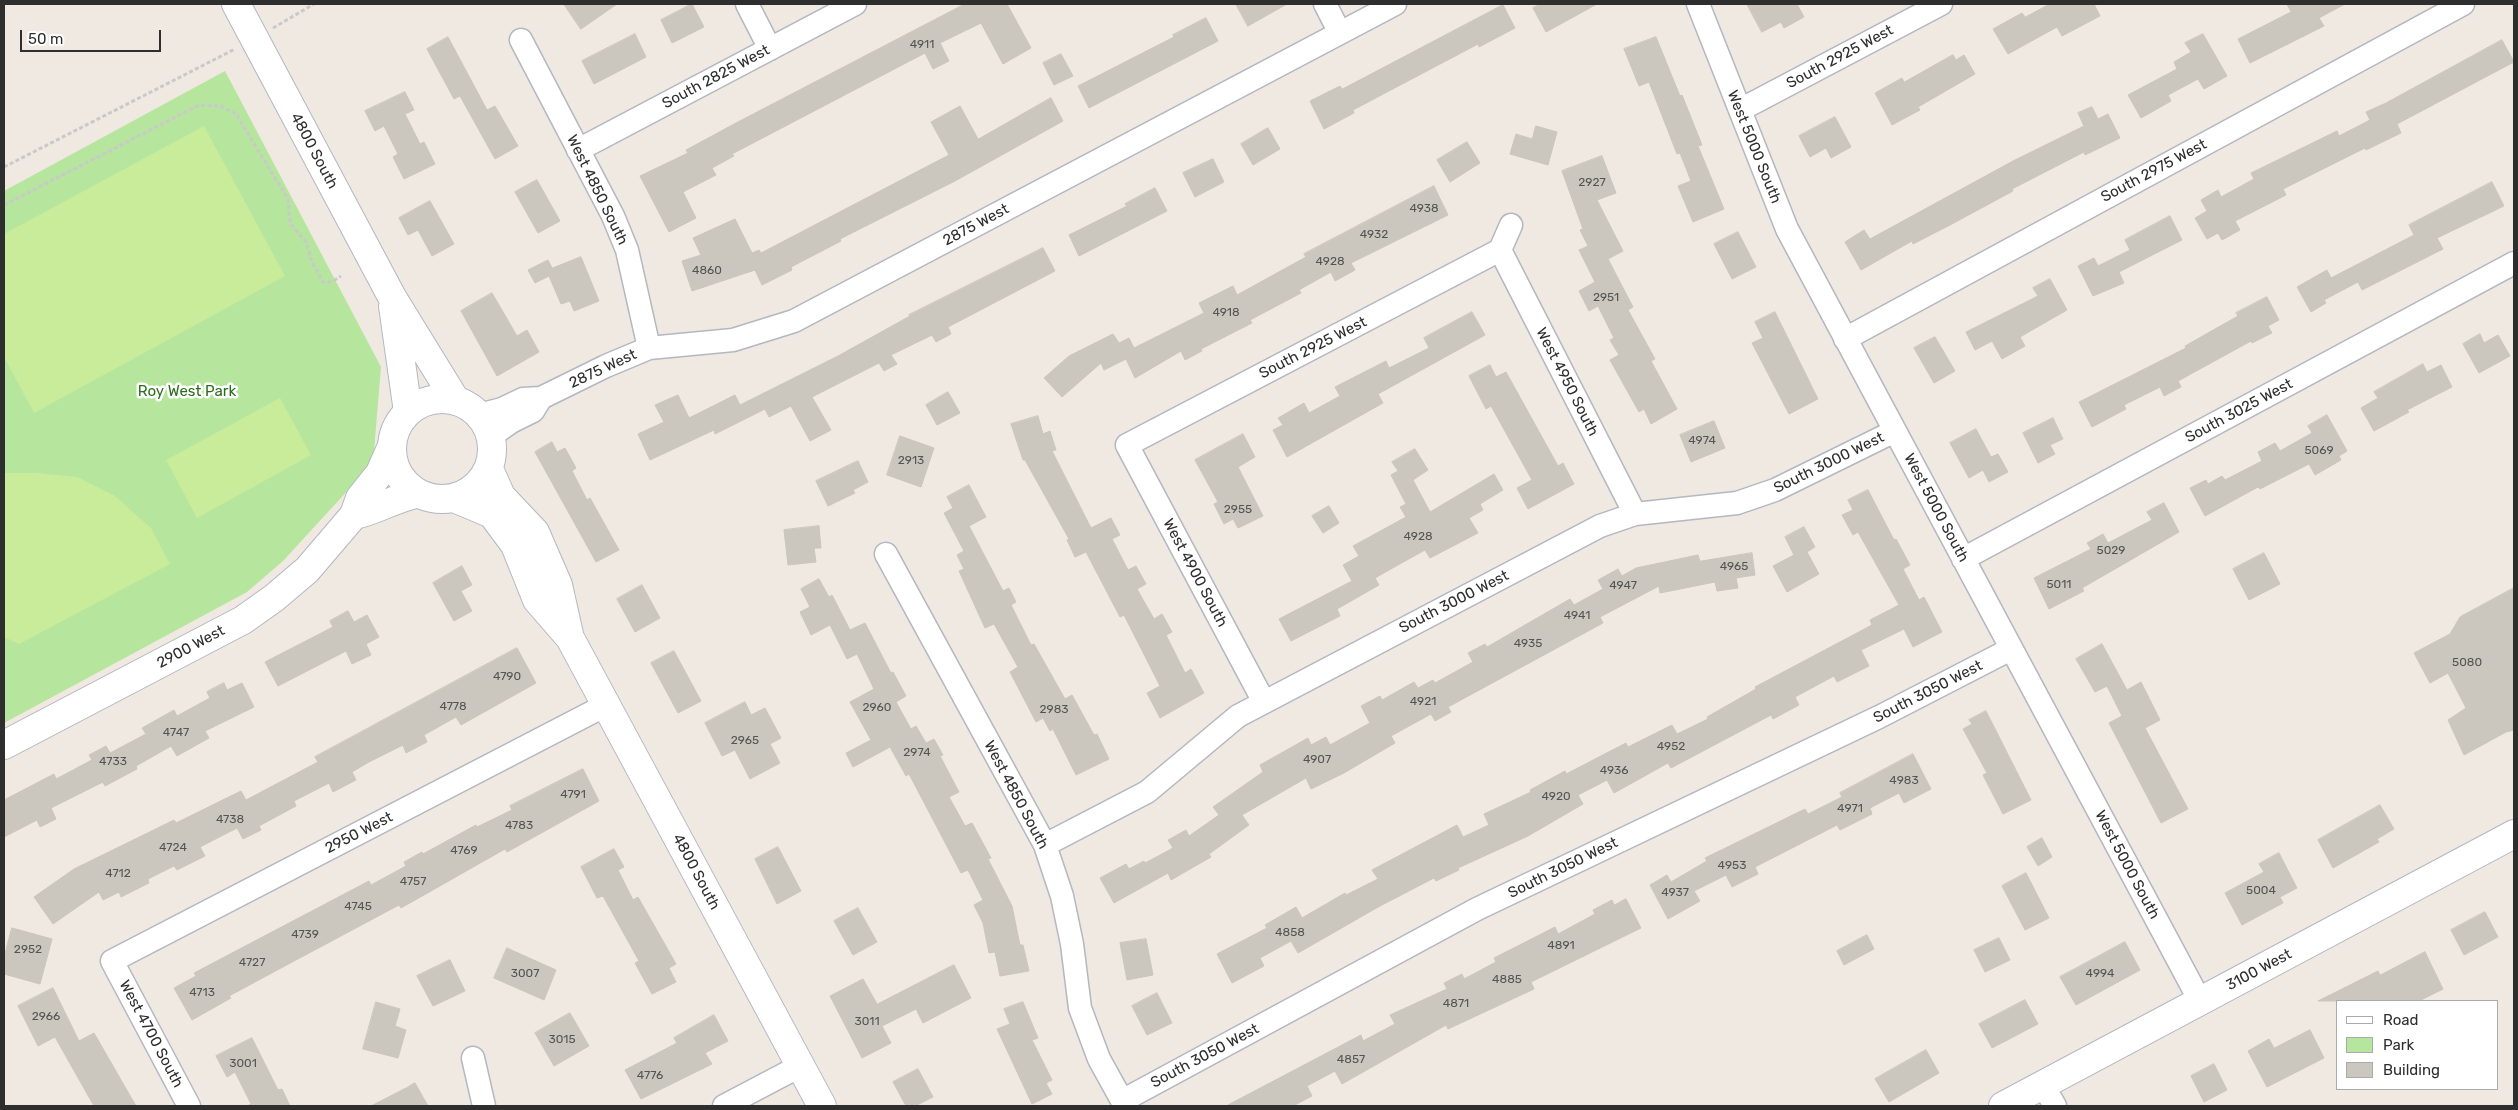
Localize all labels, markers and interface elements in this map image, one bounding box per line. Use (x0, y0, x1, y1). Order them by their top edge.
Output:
scale bar (22, 20, 164, 52)
street label: South 2925 West (1784, 21, 1896, 93)
text: 50 m (28, 30, 63, 48)
house number: 4911 (910, 38, 934, 52)
street label: South 2825 West (659, 41, 773, 113)
street label: West 5000 South (1723, 88, 1785, 206)
street label: 4800 South (286, 110, 342, 192)
street label: West 4850 South (563, 132, 631, 248)
street label: South 2975 West (2098, 136, 2210, 206)
house number: 2927 (1578, 176, 1606, 190)
street label: 2875 West (940, 200, 1012, 250)
house number: 4938 (1409, 202, 1439, 216)
house number: 4932 (1360, 228, 1388, 242)
house number: 4928 (1315, 255, 1345, 269)
house number: 4860 (692, 264, 722, 278)
house number: 2951 (1593, 291, 1619, 305)
house number: 4918 (1212, 306, 1240, 320)
street label: South 2925 West (1256, 313, 1370, 383)
street label: West 4950 South (1532, 325, 1602, 439)
street label: 2875 West (566, 346, 640, 392)
street label: South 3025 West (2182, 375, 2296, 447)
park label: Roy West Park (138, 383, 236, 401)
street label: South 3000 West (1771, 428, 1887, 498)
house number: 4974 (1688, 434, 1716, 448)
house number: 5069 (2304, 444, 2334, 458)
street label: West 5000 South (1900, 451, 1972, 565)
house number: 2913 (898, 454, 924, 468)
house number: 2955 (1224, 503, 1252, 517)
street label: West 4900 South (1159, 516, 1231, 630)
house number: 4928 (1403, 530, 1433, 544)
house number: 5029 (2097, 544, 2125, 558)
house number: 4965 (1720, 560, 1748, 574)
street label: South 3000 West (1396, 567, 1512, 637)
house number: 5011 (2046, 578, 2072, 592)
house number: 4947 (1609, 579, 1637, 593)
house number: 4941 (1564, 609, 1590, 623)
street label: 2900 West (154, 622, 228, 672)
house number: 4935 (1514, 637, 1542, 651)
house number: 5080 (2452, 656, 2482, 670)
street label: South 3050 West (1870, 657, 1986, 727)
house number: 4790 (493, 670, 521, 684)
house number: 4921 (1410, 695, 1436, 709)
house number: 4778 (439, 700, 467, 714)
house number: 2960 (863, 701, 891, 715)
house number: 2983 (1039, 703, 1069, 717)
house number: 4747 (163, 726, 189, 740)
house number: 2965 (731, 734, 759, 748)
street label: West 4850 South (980, 738, 1052, 852)
house number: 4952 (1657, 740, 1685, 754)
house number: 2974 (903, 746, 931, 760)
house number: 4907 (1303, 753, 1331, 767)
house number: 4733 (99, 755, 127, 769)
house number: 4936 (1600, 764, 1628, 778)
house number: 4983 (1889, 774, 1919, 788)
house number: 4791 (560, 788, 586, 802)
house number: 4920 (1541, 790, 1571, 804)
house number: 4971 (1837, 802, 1863, 816)
street label: 2950 West (322, 808, 396, 858)
street label: West 5000 South (2091, 808, 2163, 922)
house number: 4738 (216, 813, 244, 827)
house number: 4783 (505, 819, 533, 833)
street label: 4800 South (668, 831, 724, 913)
street label: South 3050 West (1505, 834, 1621, 902)
house number: 4724 (159, 841, 187, 855)
house number: 4769 (450, 844, 478, 858)
house number: 4953 (1718, 859, 1746, 873)
house number: 4712 (105, 867, 131, 881)
house number: 4757 (400, 875, 426, 889)
house number: 5004 (2246, 884, 2276, 898)
house number: 4937 (1661, 886, 1689, 900)
house number: 4745 (344, 900, 372, 914)
house number: 4858 (1275, 926, 1305, 940)
house number: 4739 (291, 928, 319, 942)
house number: 4891 (1547, 939, 1575, 953)
house number: 2952 (14, 943, 42, 957)
street label: 3100 West (2223, 945, 2295, 995)
house number: 4727 (239, 956, 265, 970)
house number: 3007 (511, 967, 539, 981)
house number: 4994 (2086, 967, 2114, 981)
house number: 4885 (1492, 973, 1522, 987)
street label: West 4700 South (115, 977, 187, 1091)
house number: 4713 (189, 986, 215, 1000)
house number: 4871 (1443, 997, 1469, 1011)
legend (2336, 1000, 2498, 1090)
house number: 2966 (32, 1010, 60, 1024)
text: Road (2383, 1011, 2419, 1029)
house number: 3011 (854, 1015, 880, 1029)
street label: South 3050 West (1148, 1020, 1262, 1092)
house number: 3015 (548, 1033, 576, 1047)
text: Park (2383, 1036, 2414, 1054)
house number: 4857 (1337, 1053, 1365, 1067)
house number: 3001 (229, 1057, 257, 1071)
text: Building (2383, 1061, 2440, 1079)
house number: 4776 (637, 1069, 663, 1083)

